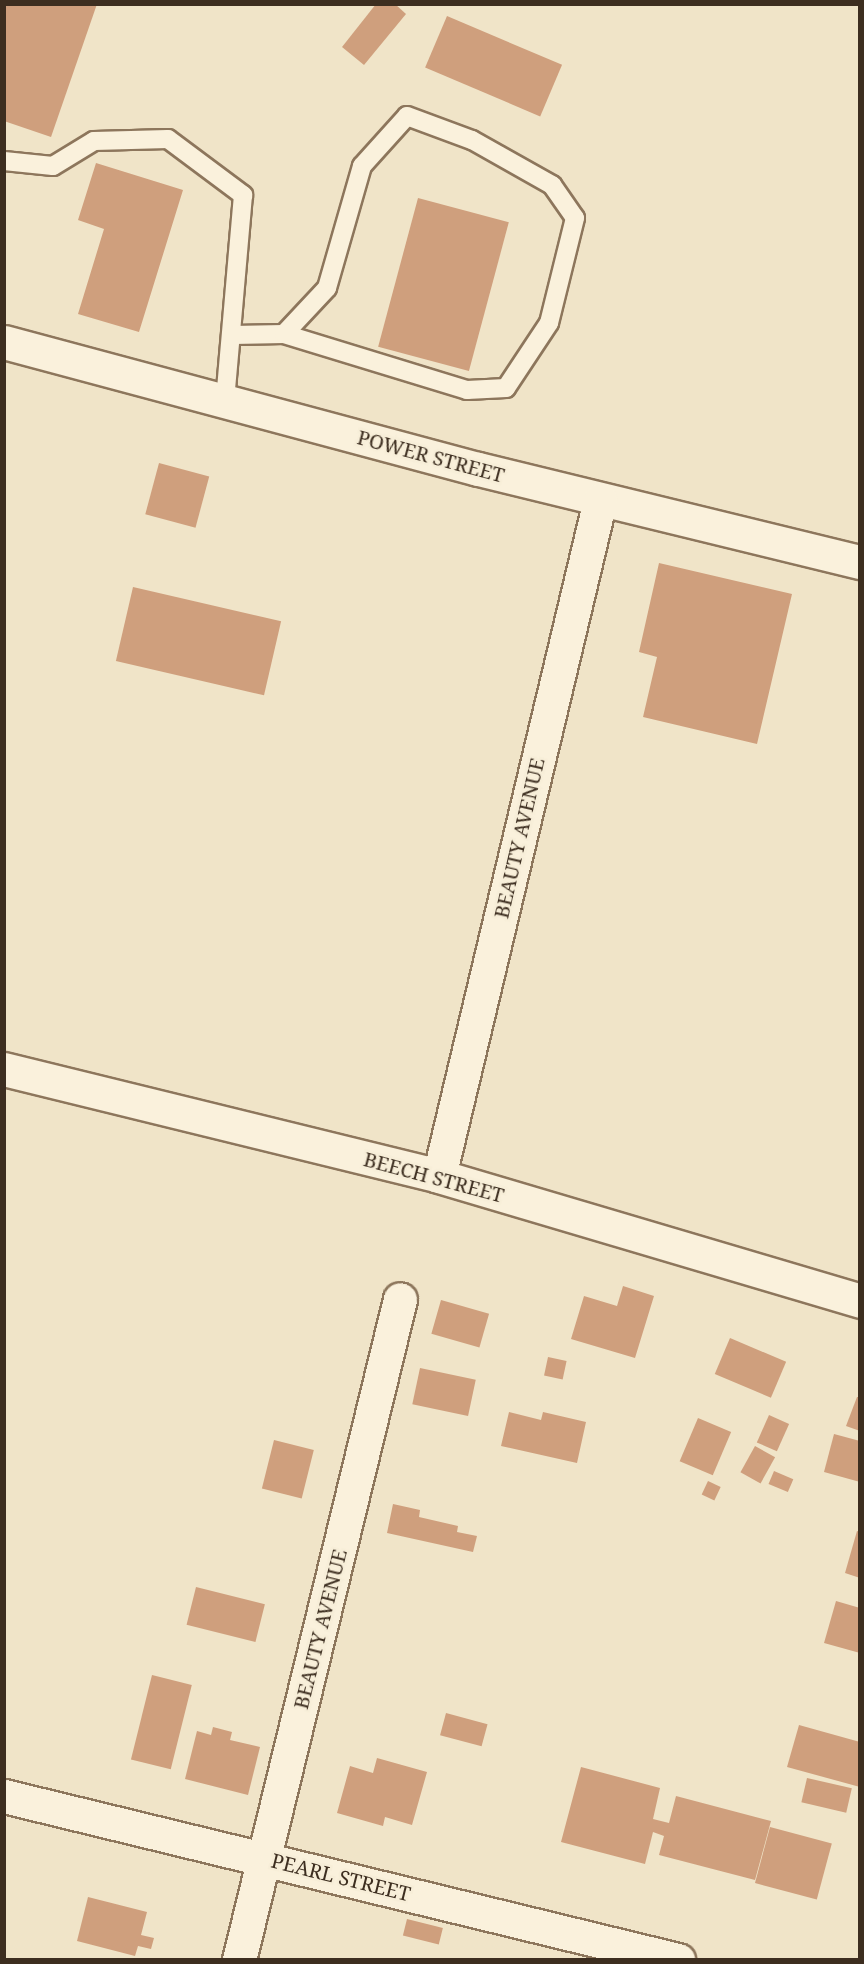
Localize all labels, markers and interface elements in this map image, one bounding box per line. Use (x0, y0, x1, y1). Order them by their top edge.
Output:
street label: POWER STREET (355, 425, 507, 487)
street label: BEAUTY AVENUE (489, 755, 549, 921)
street label: BEECH STREET (361, 1147, 507, 1207)
street label: BEAUTY AVENUE (289, 1547, 351, 1711)
street label: PEARL STREET (269, 1848, 413, 1906)

